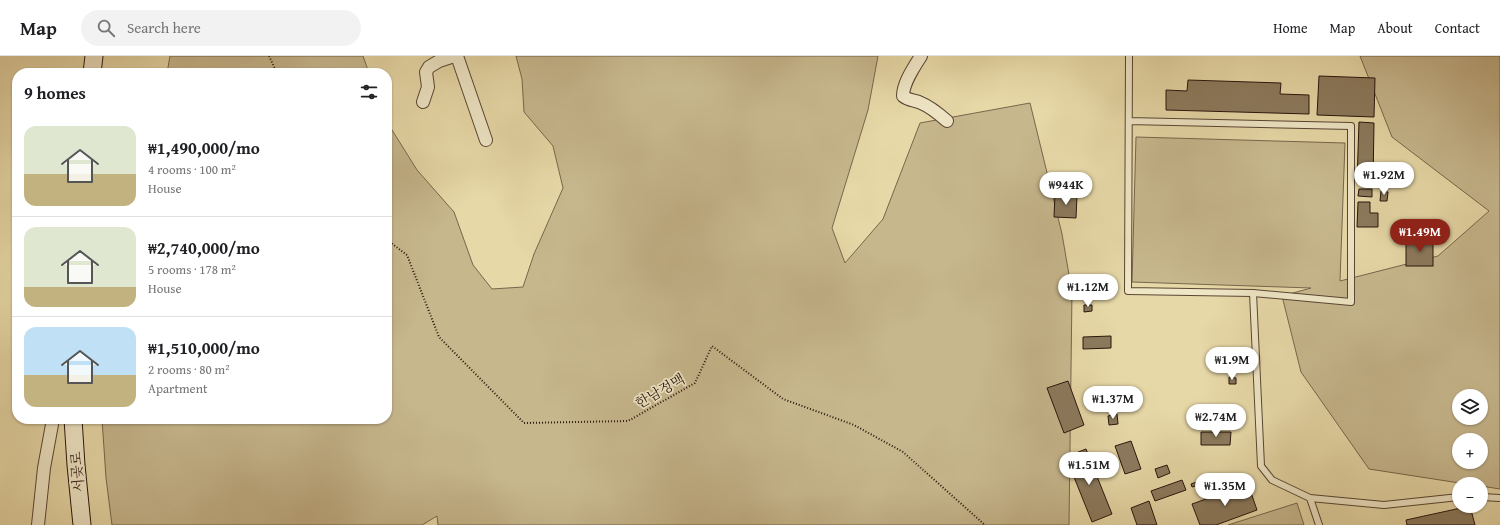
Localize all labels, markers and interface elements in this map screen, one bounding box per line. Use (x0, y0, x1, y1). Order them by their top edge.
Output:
search box (81, 10, 361, 46)
text: Map (20, 14, 57, 42)
icon: search (95, 17, 117, 39)
text: Search here (127, 17, 201, 38)
text: Home (1273, 18, 1308, 38)
text: Map (1330, 18, 1355, 38)
text: About (1377, 18, 1413, 38)
text: Contact (1435, 18, 1480, 38)
text: 9 homes (24, 80, 86, 105)
icon: filters (358, 81, 380, 103)
text: ₩1,490,000/mo (148, 135, 260, 160)
icon: home (56, 142, 104, 190)
text: 4 rooms · 100 m² (148, 160, 236, 179)
pin: ₩1.92M (1351, 162, 1417, 196)
text: ₩1.92M (1363, 165, 1405, 184)
pin: ₩944K (1038, 172, 1094, 206)
text: ₩944K (1048, 175, 1084, 194)
text: House (148, 179, 182, 198)
pin: ₩1.49M (1387, 219, 1453, 253)
text: ₩1.49M (1399, 222, 1441, 241)
text: ₩2,740,000/mo (148, 235, 260, 260)
icon: home (56, 243, 104, 291)
text: 5 rooms · 178 m² (148, 260, 236, 279)
pin: ₩1.12M (1055, 274, 1121, 308)
text: ₩1.12M (1067, 277, 1109, 296)
text: House (148, 279, 182, 298)
text: ₩1,510,000/mo (148, 335, 260, 360)
icon: home (56, 343, 104, 391)
pin: ₩1.9M (1204, 347, 1260, 381)
text: ₩1.9M (1214, 350, 1250, 369)
text: 2 rooms · 80 m² (148, 360, 230, 379)
street label: 한남정맥 (632, 369, 688, 413)
text: Apartment (148, 379, 208, 398)
pin: ₩1.37M (1080, 386, 1146, 420)
text: ₩1.37M (1092, 389, 1134, 408)
map controls (1452, 389, 1488, 513)
button: layers (1452, 389, 1488, 425)
pin: ₩2.74M (1183, 404, 1249, 438)
text: ₩2.74M (1195, 407, 1237, 426)
button: + (1452, 433, 1488, 469)
street label: 서곶로 (65, 450, 89, 493)
pin: ₩1.51M (1056, 452, 1122, 486)
text: ₩1.51M (1068, 455, 1110, 474)
pin: ₩1.35M (1192, 473, 1258, 507)
text: ₩1.35M (1204, 476, 1246, 495)
button: − (1452, 477, 1488, 513)

